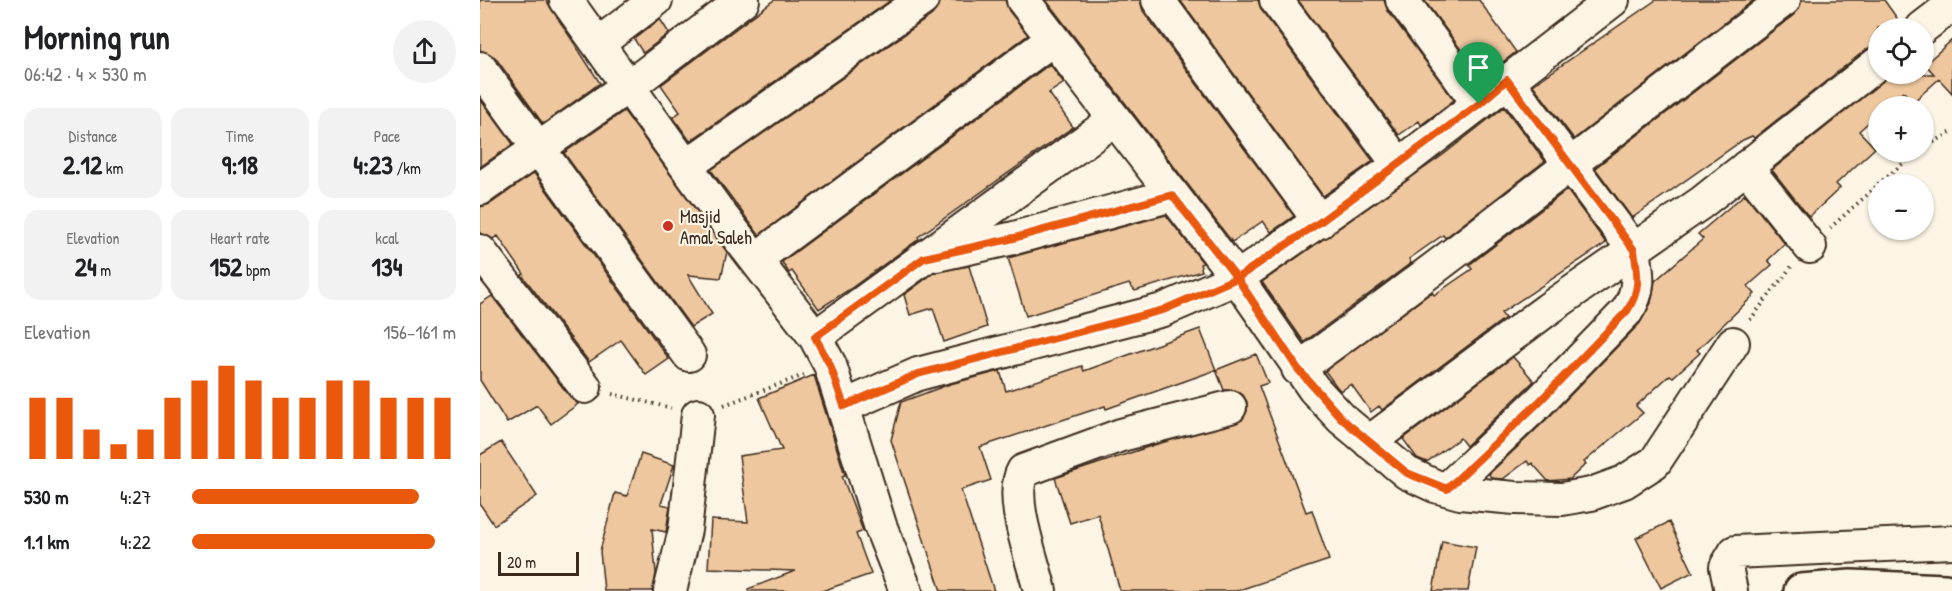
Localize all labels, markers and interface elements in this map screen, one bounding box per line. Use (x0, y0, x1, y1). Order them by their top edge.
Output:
text: Morning run (24, 15, 170, 59)
map controls (1868, 18, 1934, 240)
button: locate (1868, 18, 1934, 84)
button: share (393, 20, 456, 83)
pin (1453, 42, 1504, 104)
icon: arrive (1462, 51, 1495, 84)
text: 06:42 · 4 × 530 m (24, 60, 147, 87)
button: + (1868, 96, 1934, 162)
text: Distance (69, 125, 117, 147)
text: Time (226, 125, 254, 147)
text: Pace (374, 125, 400, 147)
text: 2.12 (63, 147, 102, 182)
text: 9:18 (222, 147, 258, 182)
text: 4:23 (353, 147, 393, 182)
text: km (102, 157, 123, 179)
text: /km (393, 157, 421, 179)
button: − (1868, 174, 1934, 240)
place label: Masjid Amal Saleh (680, 204, 752, 250)
marker: Masjid Amal Saleh (661, 219, 675, 233)
text: Elevation (66, 227, 120, 249)
text: Heart rate (210, 227, 270, 249)
text: kcal (375, 227, 399, 249)
text: 24 (75, 249, 97, 284)
text: 152 (210, 249, 242, 284)
text: 134 (372, 249, 402, 284)
text: m (97, 259, 111, 281)
text: bpm (242, 259, 270, 281)
text: Elevation (24, 318, 90, 345)
text: 156–161 m (383, 318, 456, 345)
text: 530 m (24, 483, 69, 510)
text: 4:27 (120, 483, 151, 510)
text: 1.1 km (24, 528, 69, 555)
text: 4:22 (120, 528, 151, 555)
scale bar (498, 549, 579, 576)
text: 20 m (507, 551, 536, 573)

